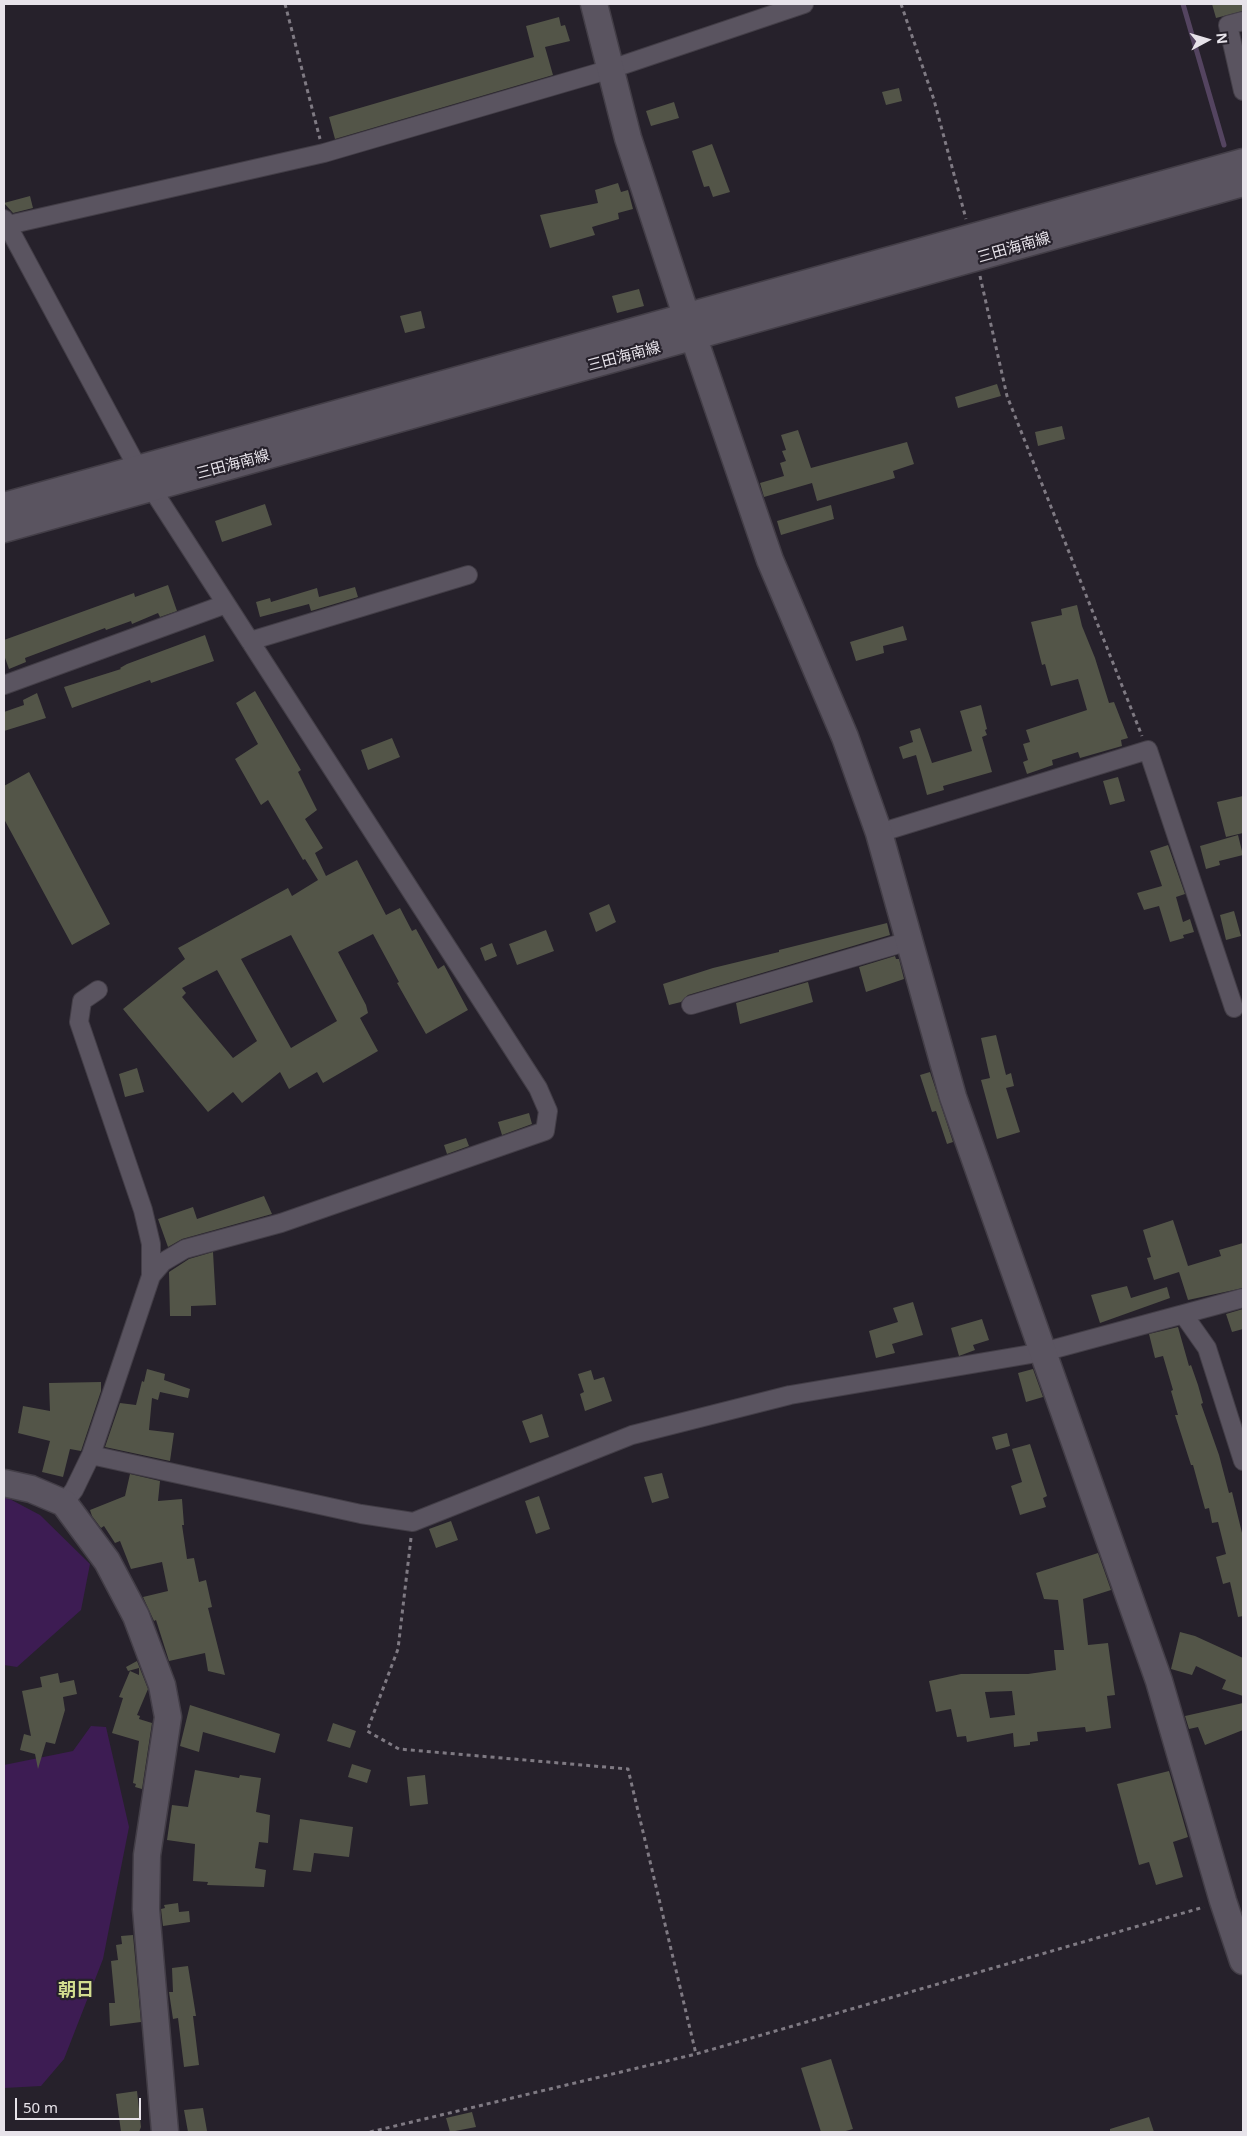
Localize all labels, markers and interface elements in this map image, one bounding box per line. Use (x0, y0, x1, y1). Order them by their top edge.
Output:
north arrow (1182, 15, 1232, 65)
text: N (1212, 32, 1232, 45)
street label: 三田海南線 (975, 229, 1053, 267)
street label: 三田海南線 (585, 339, 663, 375)
street label: 三田海南線 (194, 447, 272, 483)
district label: 朝日 (58, 1980, 94, 2002)
scale bar (18, 2088, 144, 2120)
text: 50 m (23, 2097, 58, 2117)

